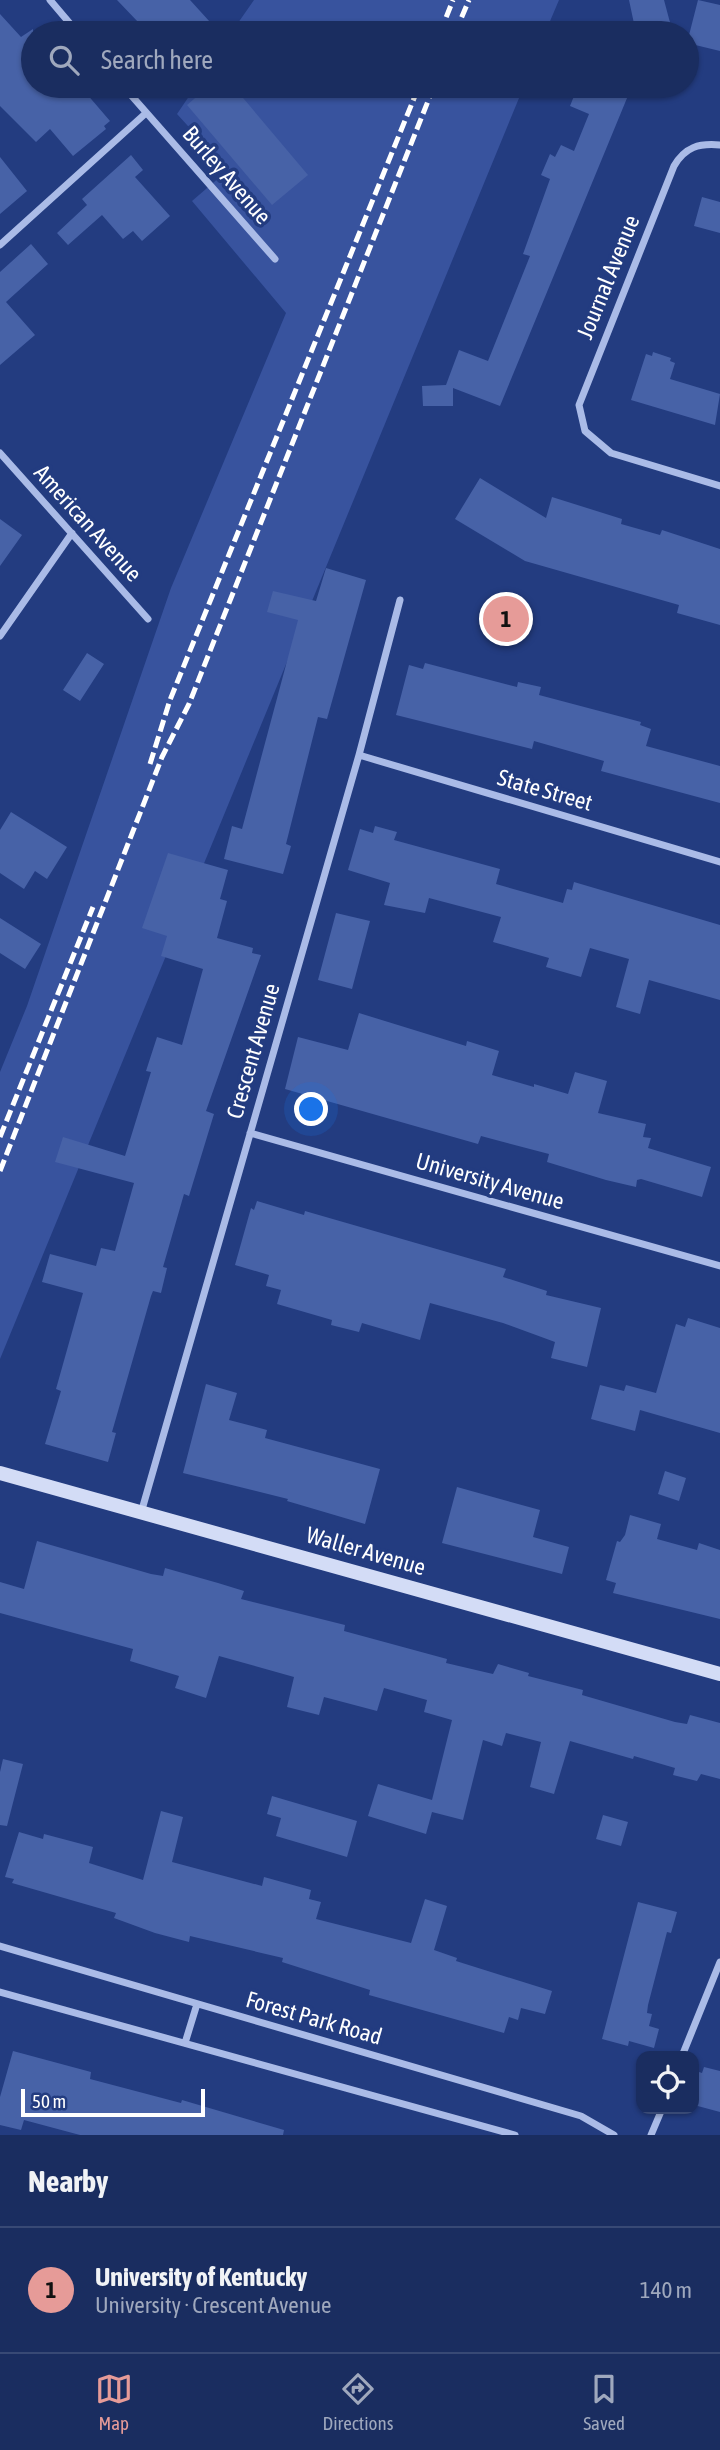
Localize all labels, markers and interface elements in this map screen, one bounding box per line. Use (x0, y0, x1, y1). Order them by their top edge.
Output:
search box (21, 21, 699, 98)
icon: search (45, 41, 83, 79)
text: Search here (101, 45, 213, 75)
street label: Burley Avenue (177, 121, 277, 229)
street label: Journal Avenue (571, 211, 645, 343)
street label: American Avenue (29, 459, 147, 587)
pin: 1 (483, 593, 529, 645)
street label: State Street (495, 764, 595, 816)
street label: Crescent Avenue (221, 980, 285, 1122)
your location (294, 1092, 328, 1126)
street label: University Avenue (413, 1147, 567, 1215)
street label: Waller Avenue (303, 1522, 429, 1580)
street label: Forest Park Road (243, 1986, 385, 2050)
map controls (636, 2051, 699, 2114)
button: locate (636, 2051, 699, 2114)
scale bar (21, 2086, 205, 2118)
text: 50 m (32, 2090, 66, 2112)
text: Nearby (28, 2164, 108, 2198)
text: University of Kentucky (95, 2262, 307, 2292)
text: 1 (46, 2277, 56, 2303)
text: 140 m (640, 2277, 692, 2303)
text: University · Crescent Avenue (95, 2292, 331, 2318)
tab: Map (95, 2370, 133, 2434)
tab: Directions (323, 2370, 393, 2434)
tab: Saved (583, 2370, 625, 2434)

